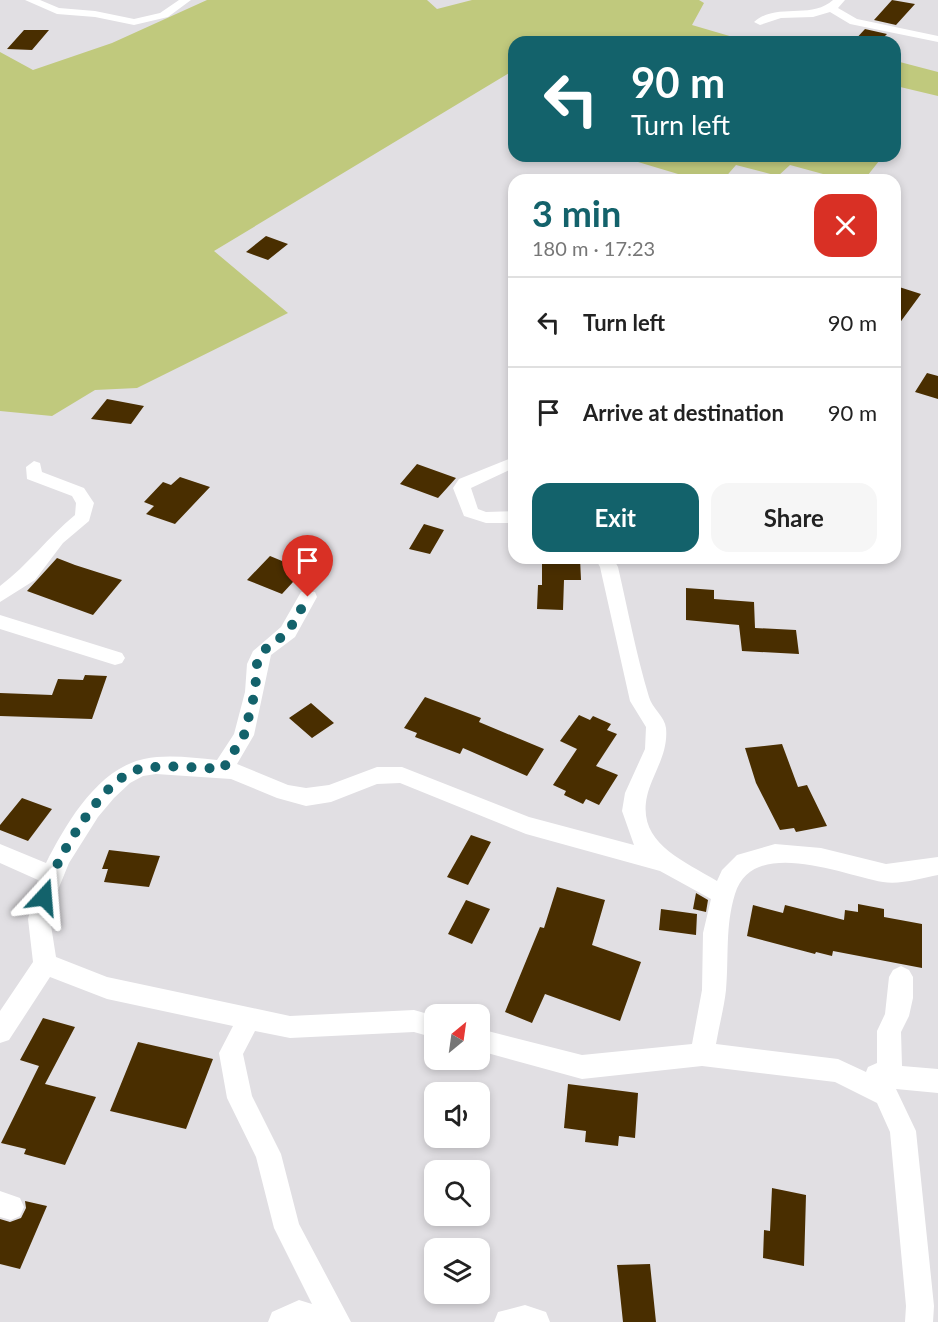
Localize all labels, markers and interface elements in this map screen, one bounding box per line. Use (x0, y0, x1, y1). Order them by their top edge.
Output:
text: 90 m (631, 57, 725, 107)
icon: left (532, 60, 610, 138)
text: Turn left (631, 108, 730, 141)
text: 3 min (532, 191, 621, 235)
button: close (814, 194, 877, 257)
text: 180 m · 17:23 (532, 236, 655, 260)
icon: left (532, 306, 565, 339)
text: Turn left (583, 309, 665, 336)
text: 90 m (828, 309, 877, 336)
icon: arrive (532, 396, 565, 429)
text: Arrive at destination (583, 399, 784, 426)
text: 90 m (828, 399, 877, 426)
button: Exit (532, 483, 699, 552)
button: Share (711, 483, 877, 552)
pin (282, 535, 333, 597)
icon: arrive (291, 544, 324, 577)
position arrow (12, 865, 76, 929)
north arrow (424, 1004, 490, 1070)
map controls (424, 1004, 490, 1304)
button: sound (424, 1082, 490, 1148)
button: search (424, 1160, 490, 1226)
button: layers (424, 1238, 490, 1304)

